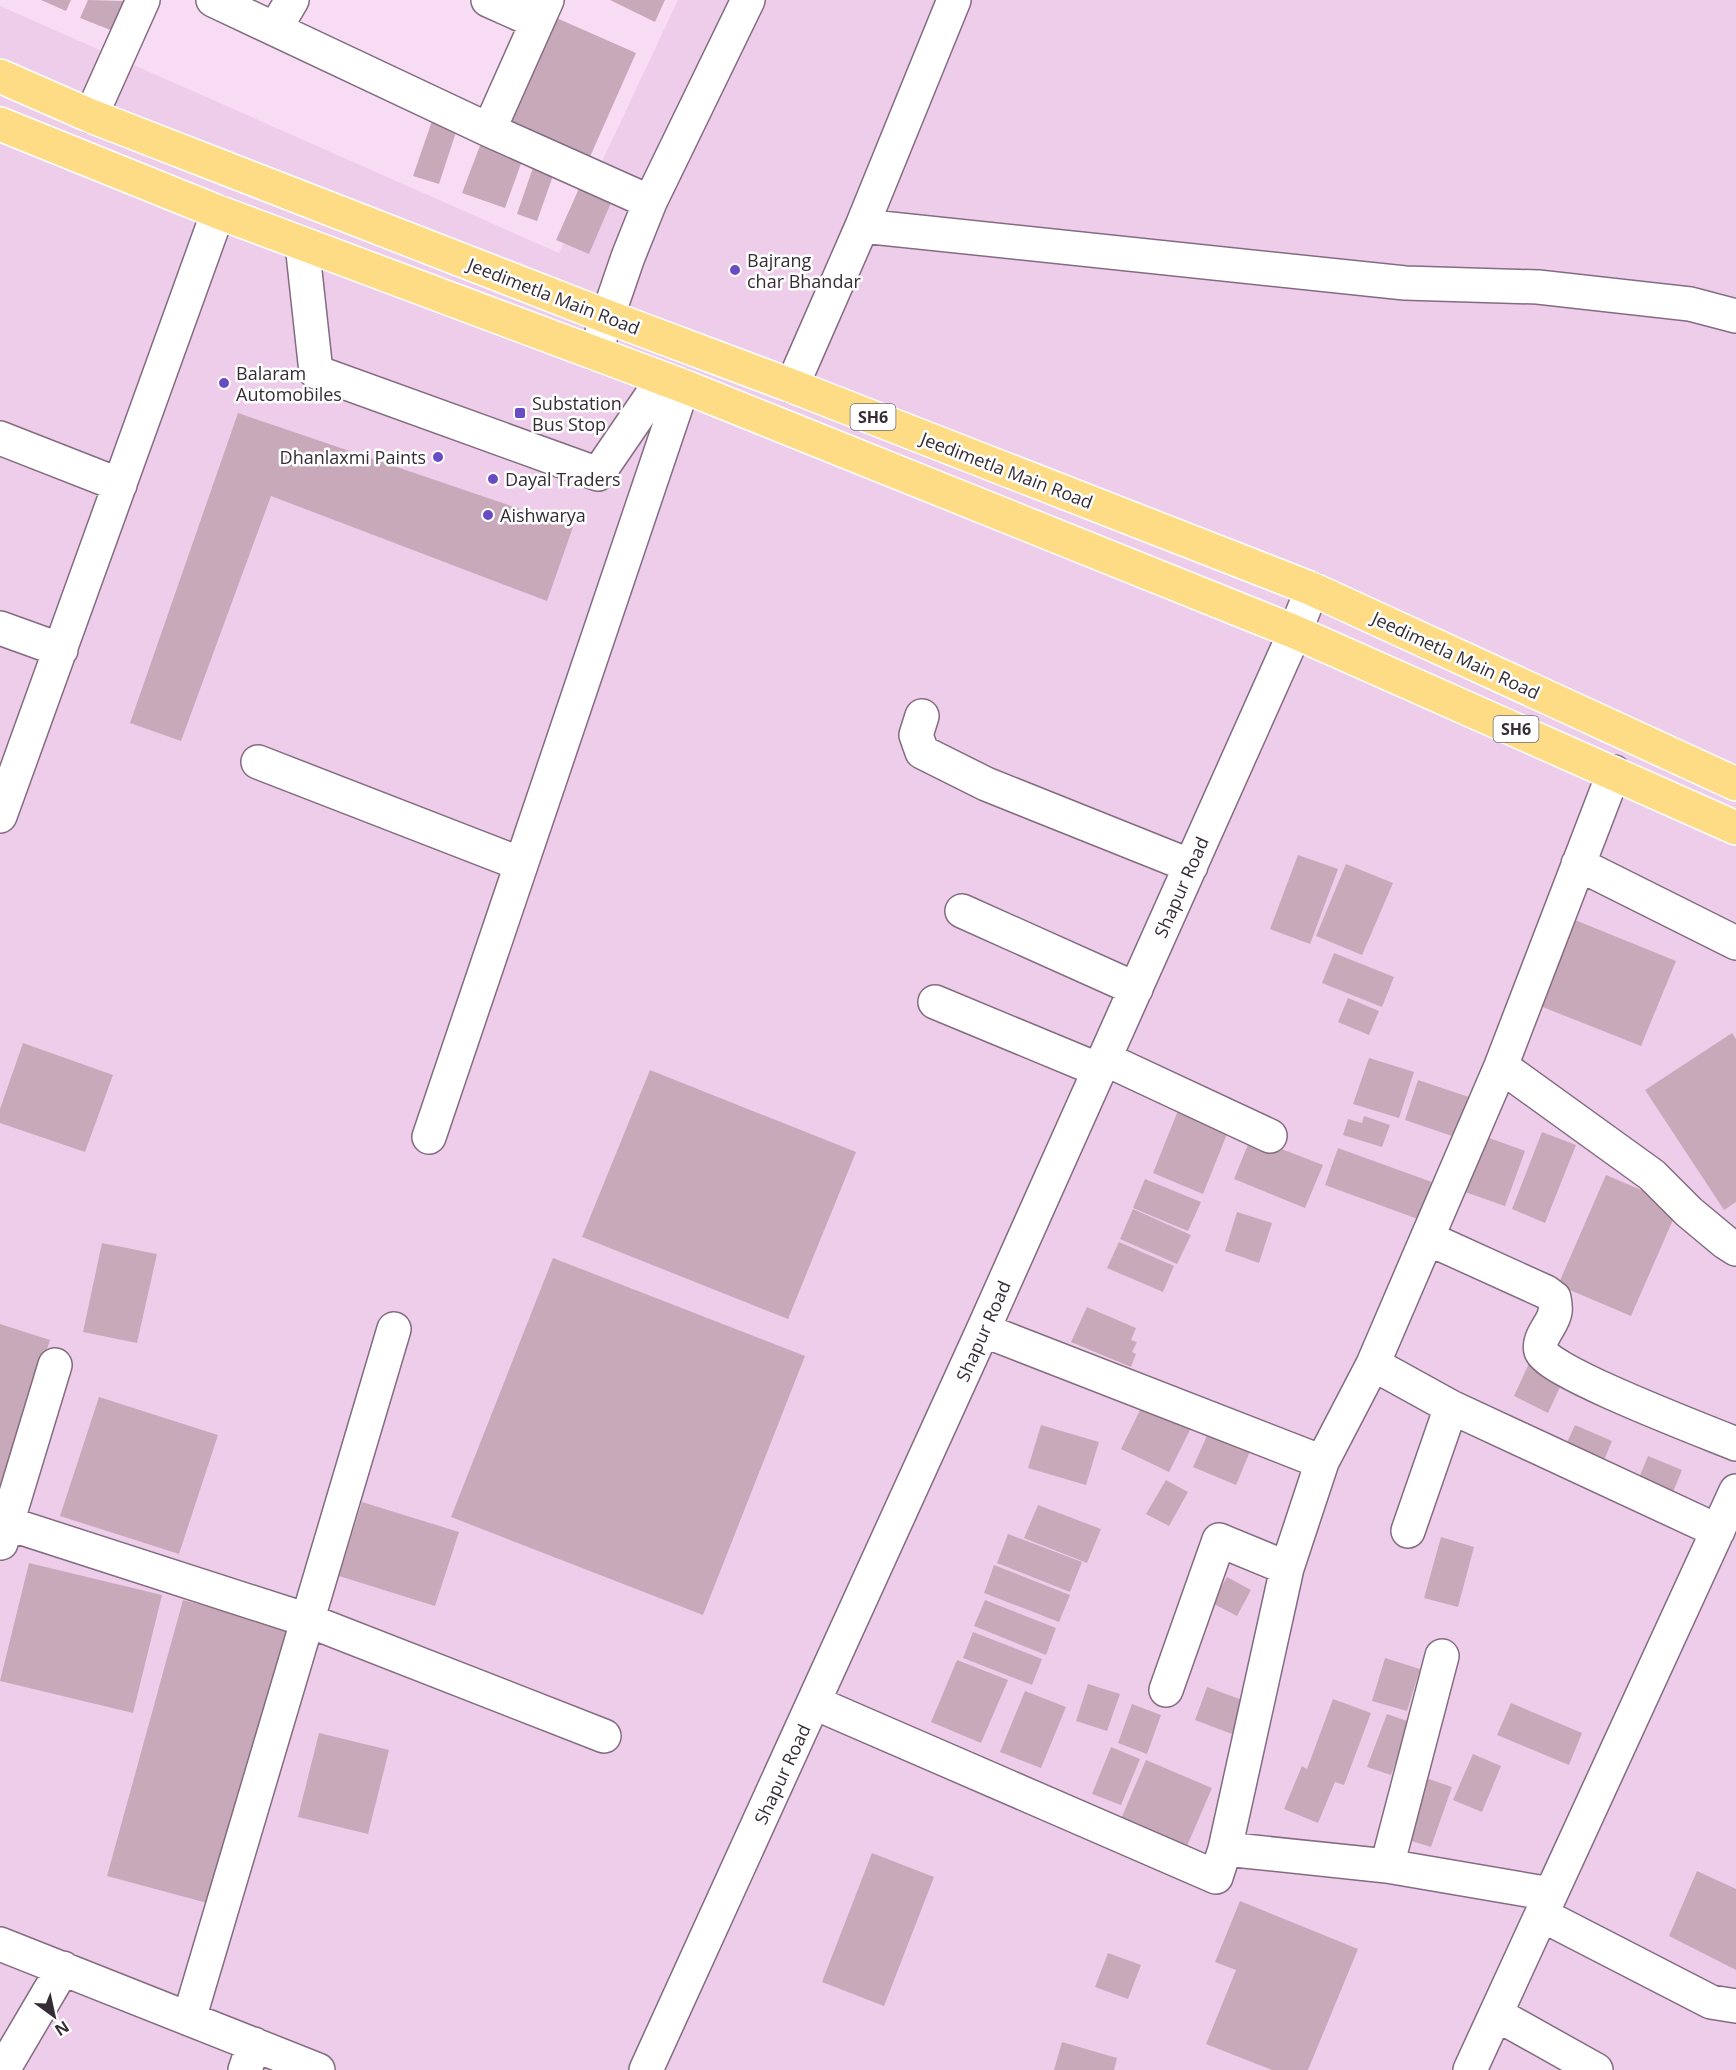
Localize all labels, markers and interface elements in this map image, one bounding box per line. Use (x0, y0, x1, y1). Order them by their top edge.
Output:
place label: Bajrang char Bhandar (747, 248, 861, 293)
street label: Jeedimetla Main Road (463, 251, 643, 340)
marker: Bajrang char Bhandar (728, 263, 742, 277)
place label: Balaram Automobiles (236, 361, 342, 406)
marker: Balaram Automobiles (217, 376, 231, 390)
place label: Substation Bus Stop (532, 391, 622, 436)
road number: SH6 (850, 404, 896, 430)
marker: Substation Bus Stop (513, 406, 527, 420)
street label: Jeedimetla Main Road (916, 425, 1096, 514)
place label: Dhanlaxmi Paints (280, 445, 426, 469)
marker: Dhanlaxmi Paints (431, 450, 445, 464)
place label: Dayal Traders (505, 467, 621, 491)
marker: Dayal Traders (486, 472, 500, 486)
place label: Aishwarya (500, 503, 586, 527)
marker: Aishwarya (481, 508, 495, 522)
street label: Jeedimetla Main Road (1366, 605, 1544, 704)
road number: SH6 (1494, 716, 1538, 742)
street label: Shapur Road (1148, 833, 1214, 941)
street label: Shapur Road (950, 1277, 1016, 1385)
street label: Shapur Road (748, 1720, 816, 1828)
north arrow (24, 1986, 84, 2046)
text: N (51, 2016, 74, 2041)

